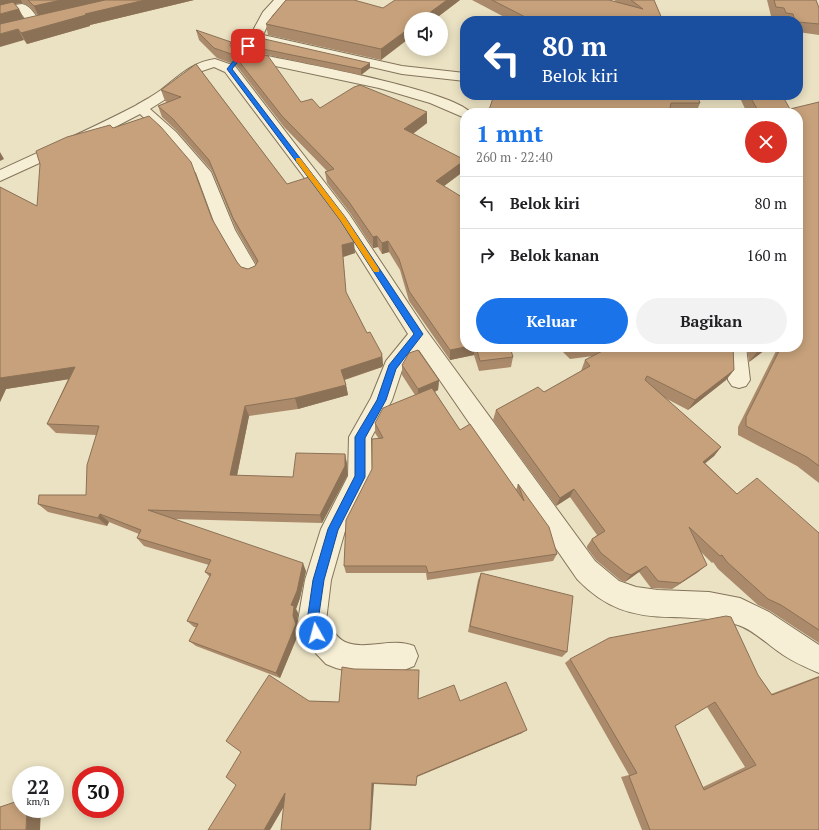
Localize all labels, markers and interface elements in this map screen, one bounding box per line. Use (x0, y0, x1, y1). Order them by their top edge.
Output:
map controls (404, 12, 448, 56)
button: sound (404, 12, 448, 56)
text: 80 m (542, 27, 607, 64)
pin (231, 29, 265, 63)
icon: left (476, 32, 528, 84)
icon: arrive (237, 35, 259, 57)
text: Belok kiri (542, 63, 618, 87)
text: 1 mnt (476, 117, 543, 149)
button: close (745, 121, 787, 163)
text: 260 m · 22:40 (476, 148, 553, 166)
icon: left (476, 192, 498, 214)
text: Belok kiri (510, 193, 580, 213)
text: 80 m (754, 193, 787, 213)
icon: right (476, 244, 498, 266)
text: Belok kanan (510, 245, 599, 265)
text: 160 m (746, 245, 787, 265)
button: Keluar (476, 298, 628, 344)
button: Bagikan (636, 298, 787, 344)
position arrow (295, 612, 337, 654)
speed limit sign: 30 (72, 766, 124, 818)
text: 22 (27, 773, 49, 800)
text: km/h (26, 795, 50, 808)

